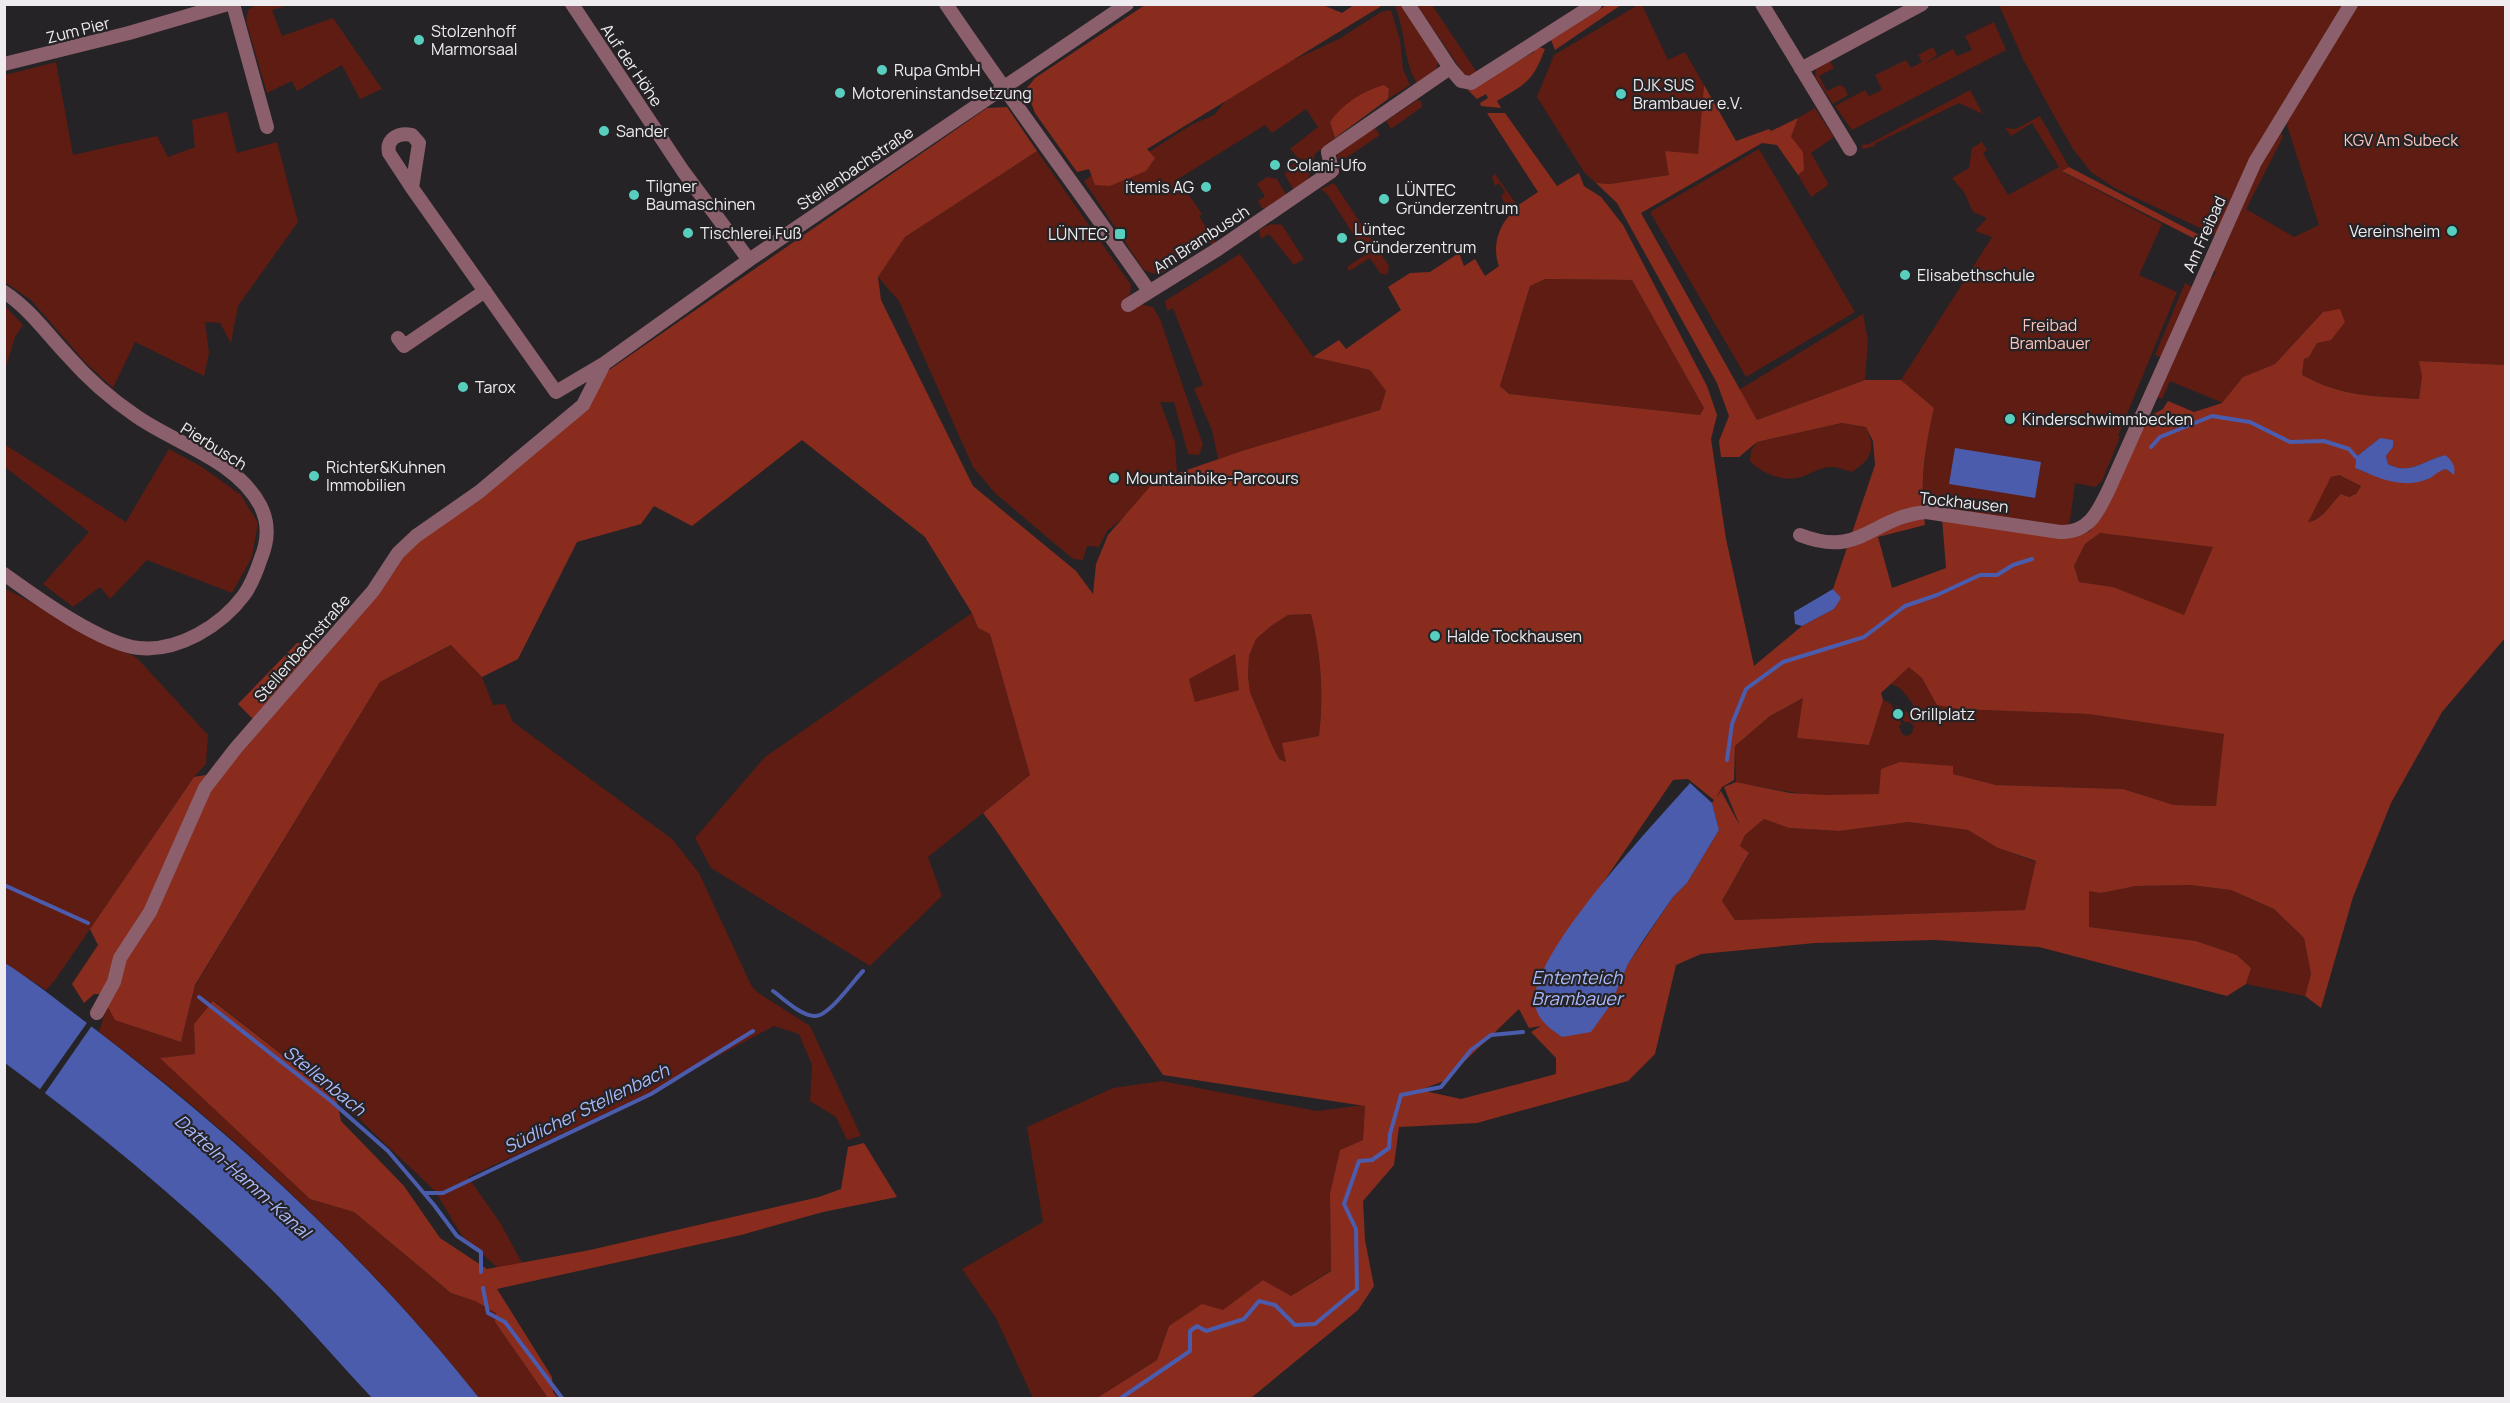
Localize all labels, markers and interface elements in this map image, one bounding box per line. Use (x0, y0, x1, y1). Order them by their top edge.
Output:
street label: Zum Pier (44, 11, 112, 48)
street label: Auf der Höhe (596, 19, 668, 111)
place label: Stolzenhoff Marmorsaal (431, 20, 517, 60)
marker: Stolzenhoff Marmorsaal (412, 33, 426, 47)
place label: Rupa GmbH (894, 59, 980, 81)
marker: Rupa GmbH (875, 63, 889, 77)
place label: DJK SUS Brambauer e.V. (1633, 74, 1743, 114)
place label: Motoreninstandsetzung (852, 82, 1032, 104)
marker: Motoreninstandsetzung (833, 86, 847, 100)
marker: DJK SUS Brambauer e.V. (1614, 87, 1628, 101)
place label: Sander (616, 120, 669, 142)
street label: Stellenbachstraße (792, 121, 918, 215)
marker: Sander (597, 124, 611, 138)
park label: KGV Am Subeck (2344, 129, 2459, 151)
place label: Colani-Ufo (1287, 154, 1367, 176)
marker: Colani-Ufo (1268, 158, 1282, 172)
place label: Tilgner Baumaschinen (646, 175, 755, 215)
place label: itemis AG (1125, 176, 1194, 198)
place label: LÜNTEC Gründerzentrum (1396, 179, 1518, 219)
marker: itemis AG (1199, 180, 1213, 194)
marker: Tilgner Baumaschinen (627, 188, 641, 202)
marker: LÜNTEC Gründerzentrum (1377, 192, 1391, 206)
street label: Am Freibad (2177, 192, 2231, 276)
street label: Am Brambusch (1149, 200, 1253, 278)
place label: Lüntec Gründerzentrum (1354, 218, 1476, 258)
place label: Vereinsheim (2349, 220, 2440, 242)
place label: Tischlerei Fuß (700, 222, 802, 244)
place label: LÜNTEC (1048, 223, 1108, 245)
marker: Vereinsheim (2445, 224, 2459, 238)
marker: Tischlerei Fuß (681, 226, 695, 240)
marker: LÜNTEC (1113, 227, 1127, 241)
marker: Lüntec Gründerzentrum (1335, 231, 1349, 245)
place label: Elisabethschule (1917, 264, 2035, 286)
marker: Elisabethschule (1898, 268, 1912, 282)
park label: Freibad Brambauer (2010, 314, 2091, 354)
place label: Tarox (475, 376, 516, 398)
marker: Tarox (456, 380, 470, 394)
place label: Kinderschwimmbecken (2022, 408, 2193, 430)
marker: Kinderschwimmbecken (2003, 412, 2017, 426)
street label: Pierbusch (177, 417, 251, 475)
place label: Richter&Kuhnen Immobilien (326, 456, 446, 496)
place label: Mountainbike-Parcours (1126, 467, 1299, 489)
marker: Richter&Kuhnen Immobilien (307, 469, 321, 483)
marker: Mountainbike-Parcours (1107, 471, 1121, 485)
street label: Tockhausen (1918, 486, 2010, 518)
street label: Stellenbachstraße (249, 589, 355, 707)
place label: Halde Tockhausen (1447, 625, 1582, 647)
marker: Halde Tockhausen (1428, 629, 1442, 643)
place label: Grillplatz (1910, 703, 1975, 725)
marker: Grillplatz (1891, 707, 1905, 721)
water label: Ententeich Brambauer (1532, 965, 1625, 1010)
water label: Stellenbach (279, 1039, 372, 1121)
water label: Südlicher Stellenbach (499, 1057, 674, 1159)
water label: Datteln-Hamm-Kanal (170, 1109, 318, 1245)

